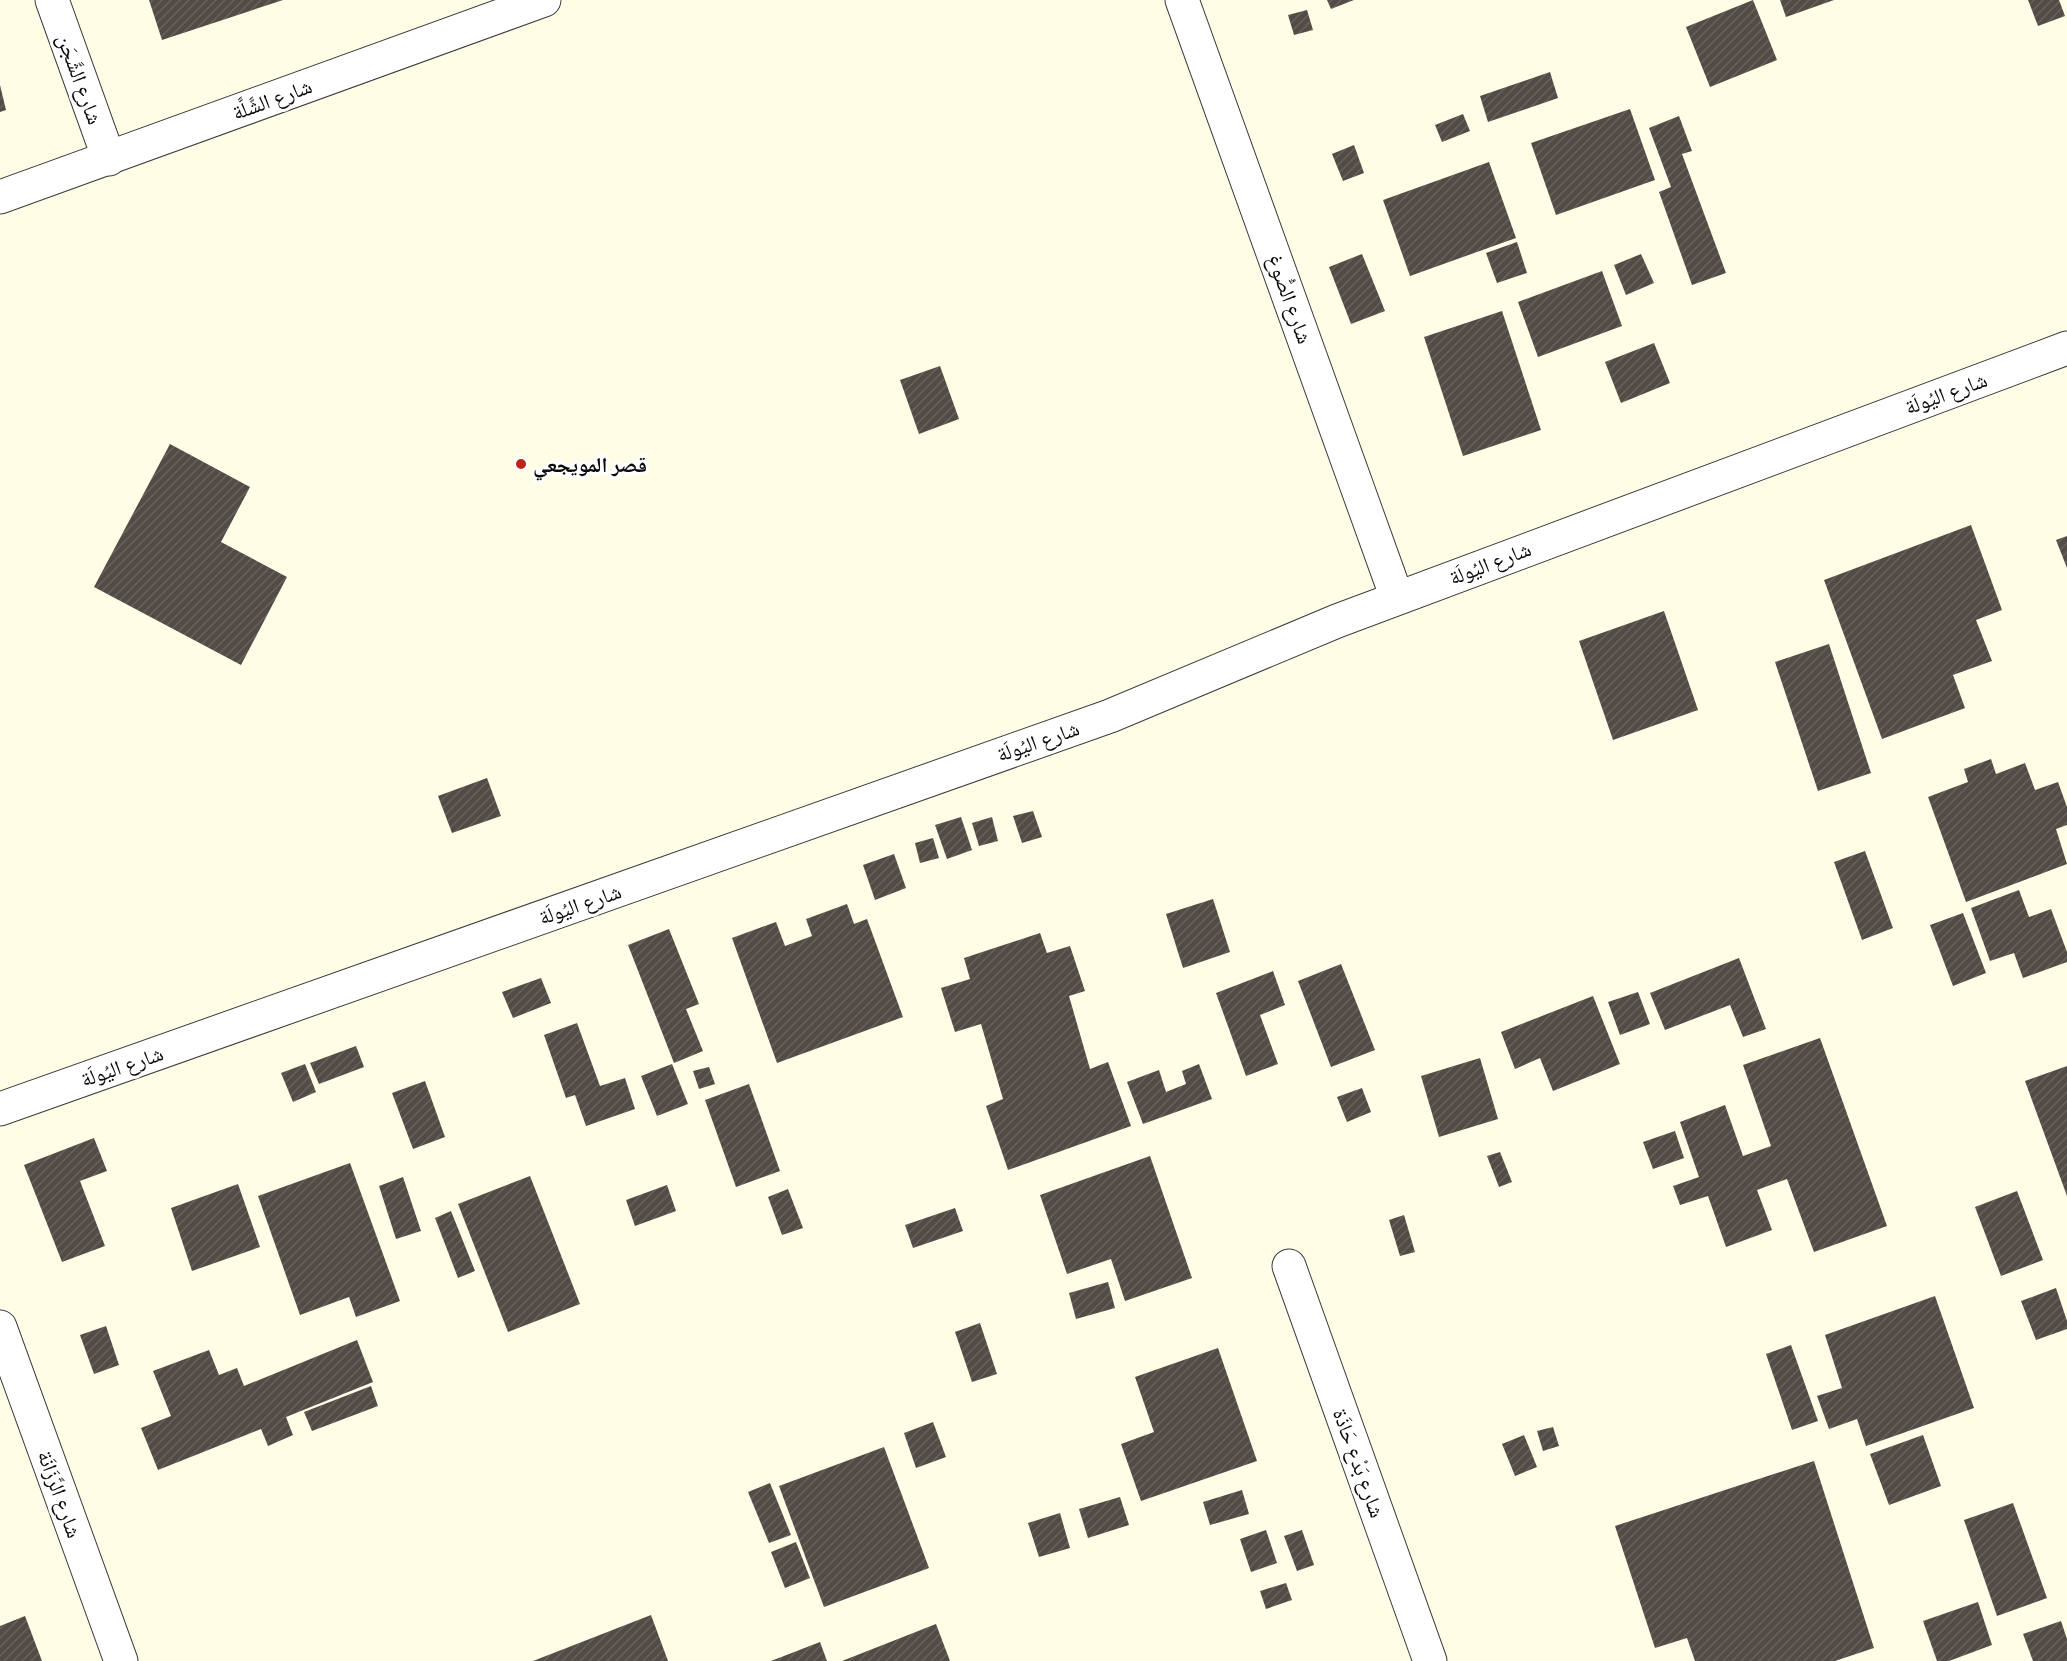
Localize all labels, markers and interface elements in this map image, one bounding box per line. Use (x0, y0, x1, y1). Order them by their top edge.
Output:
street label: شارع الشَّجَن (50, 30, 110, 128)
street label: شارع الشَّلَّة (228, 71, 316, 127)
street label: شارع الصُّوغ (1260, 250, 1320, 348)
street label: شارع اليُولَة (1901, 365, 1991, 421)
place label: قصر المويجعي (533, 450, 647, 481)
marker: قصر المويجعي (514, 457, 528, 471)
street label: شارع اليُولَة (1445, 534, 1535, 592)
street label: شارع اليُولَة (993, 713, 1083, 769)
street label: شارع اليُولَة (535, 876, 625, 932)
street label: شارع اليُولَة (77, 1038, 167, 1094)
street label: شارع بَدْع حَاذَة (1326, 1404, 1392, 1522)
street label: شارع الرَّزَانَة (31, 1446, 89, 1542)

